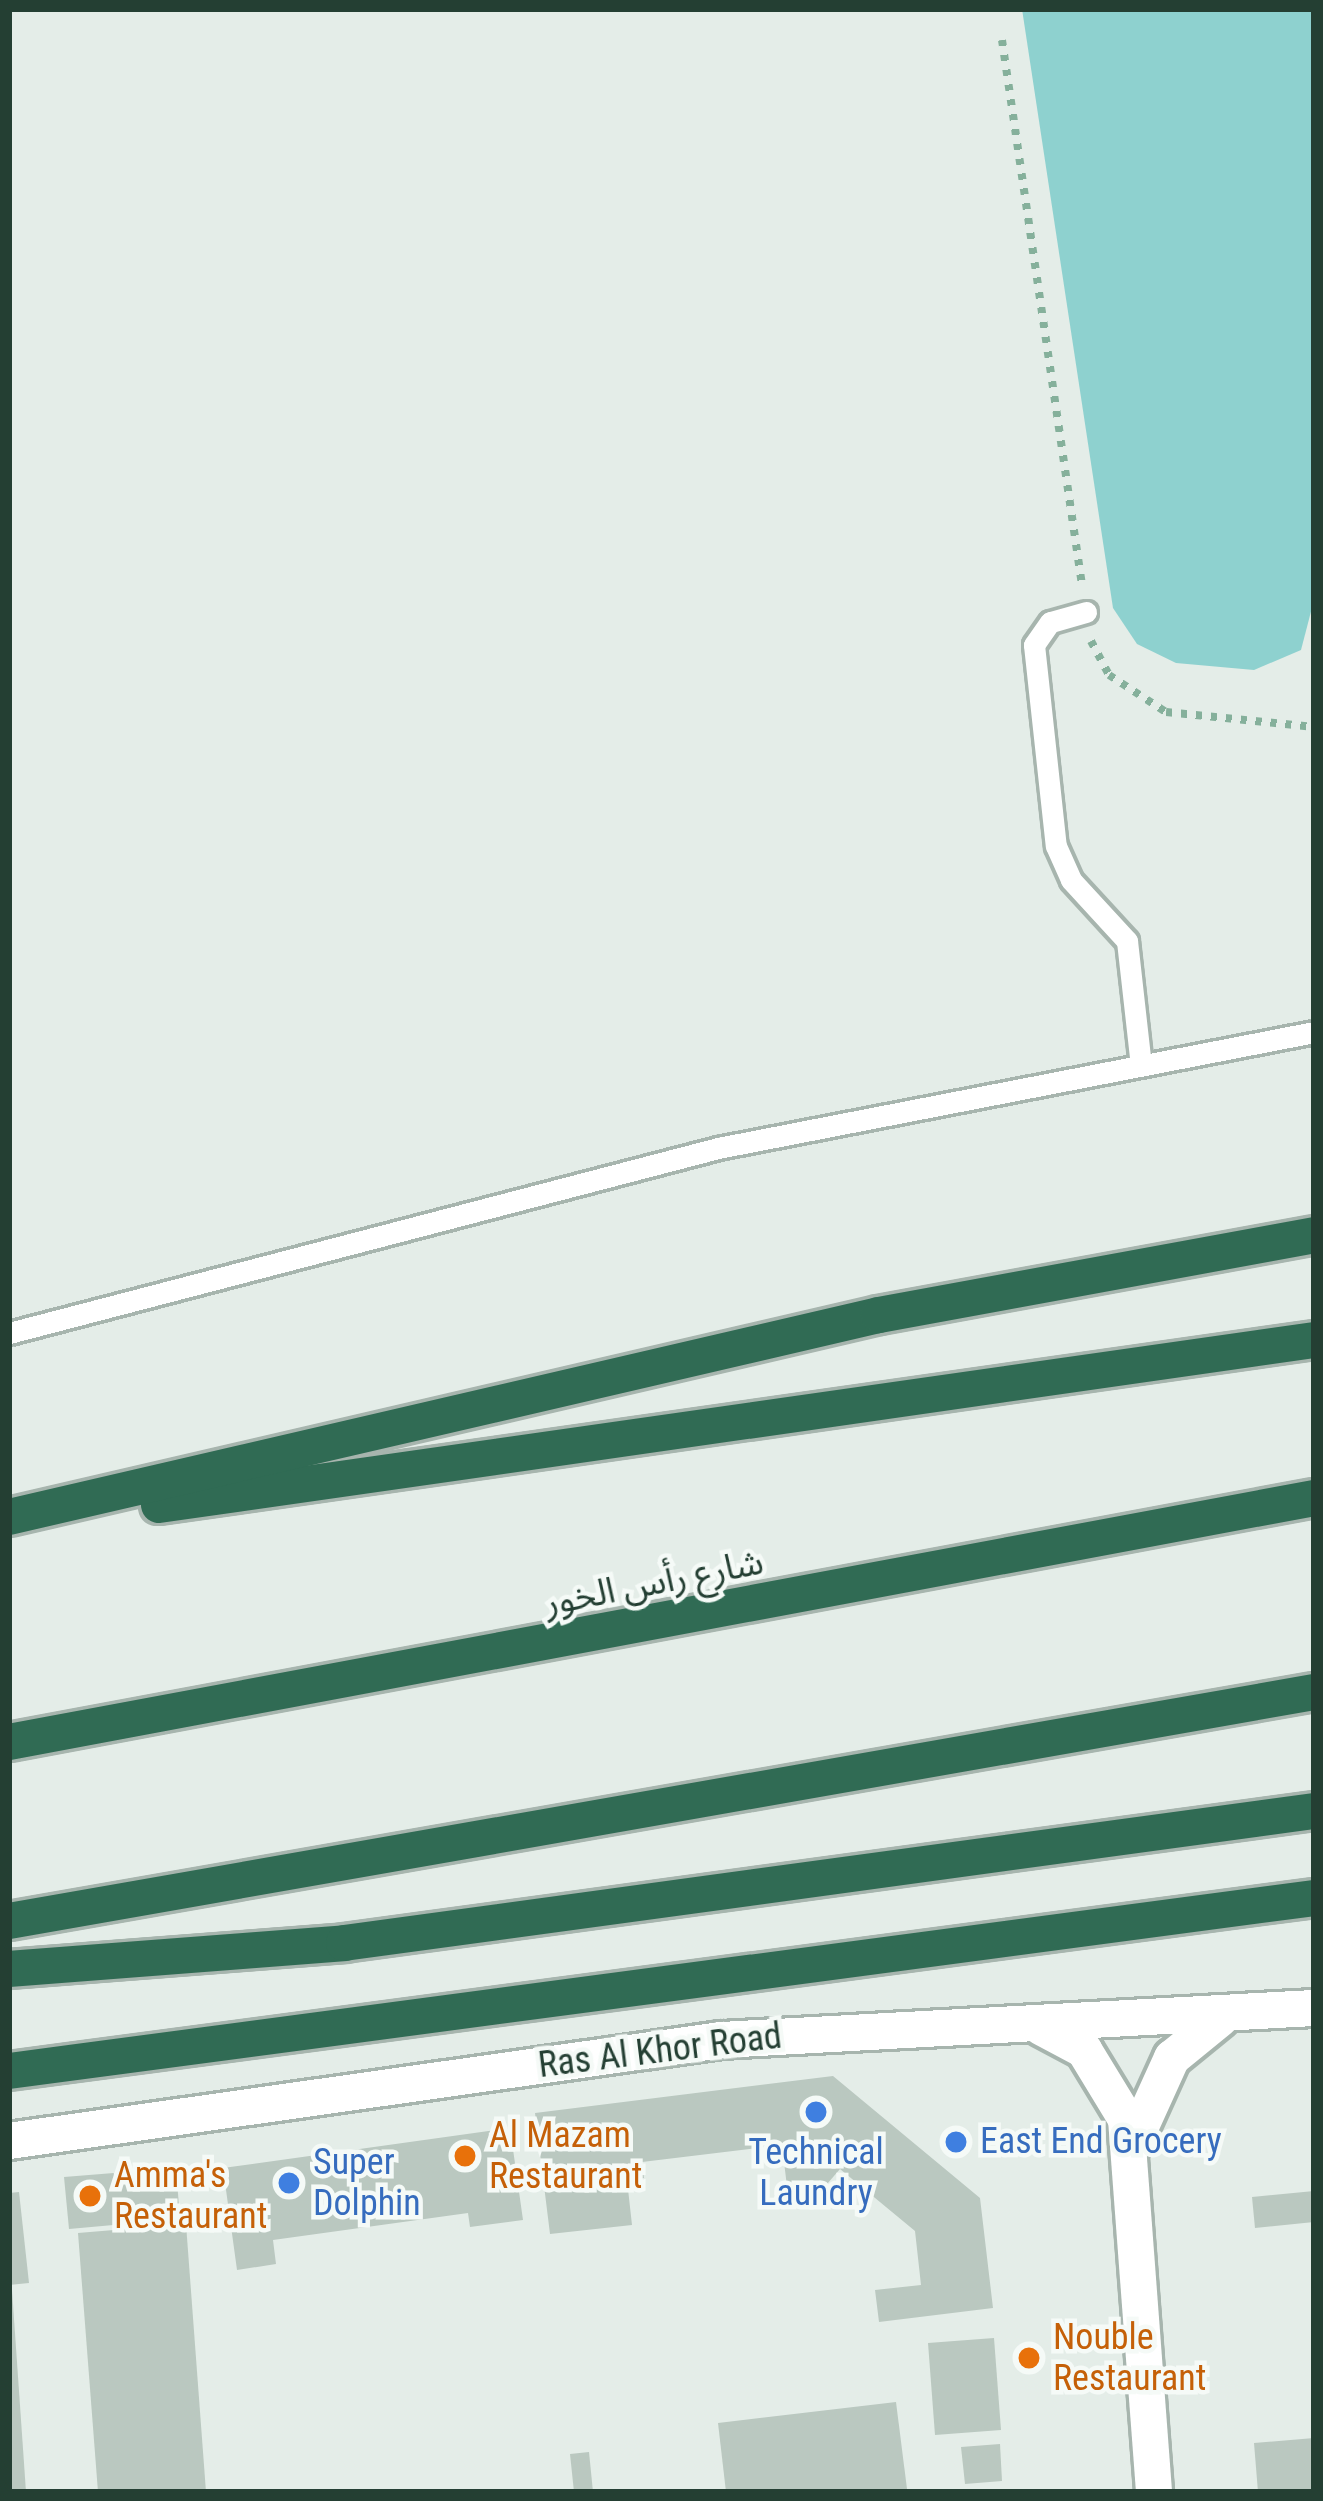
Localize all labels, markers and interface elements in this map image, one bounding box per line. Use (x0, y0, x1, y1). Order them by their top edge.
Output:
street label: شارع رأس الخور (541, 1541, 767, 1625)
street label: Ras Al Khor Road (536, 2015, 784, 2087)
marker: Technical Laundry (803, 2099, 829, 2125)
place label: Al Mazam Restaurant (489, 2113, 642, 2198)
place label: East End Grocery (980, 2120, 1222, 2164)
marker: East End Grocery (943, 2129, 969, 2155)
place label: Technical Laundry (748, 2130, 884, 2215)
place label: Super Dolphin (313, 2140, 421, 2225)
marker: Al Mazam Restaurant (452, 2143, 478, 2169)
place label: Amma's Restaurant (114, 2153, 267, 2238)
marker: Super Dolphin (276, 2170, 302, 2196)
marker: Amma's Restaurant (77, 2183, 103, 2209)
place label: Nouble Restaurant (1053, 2315, 1206, 2400)
marker: Nouble Restaurant (1016, 2345, 1042, 2371)

